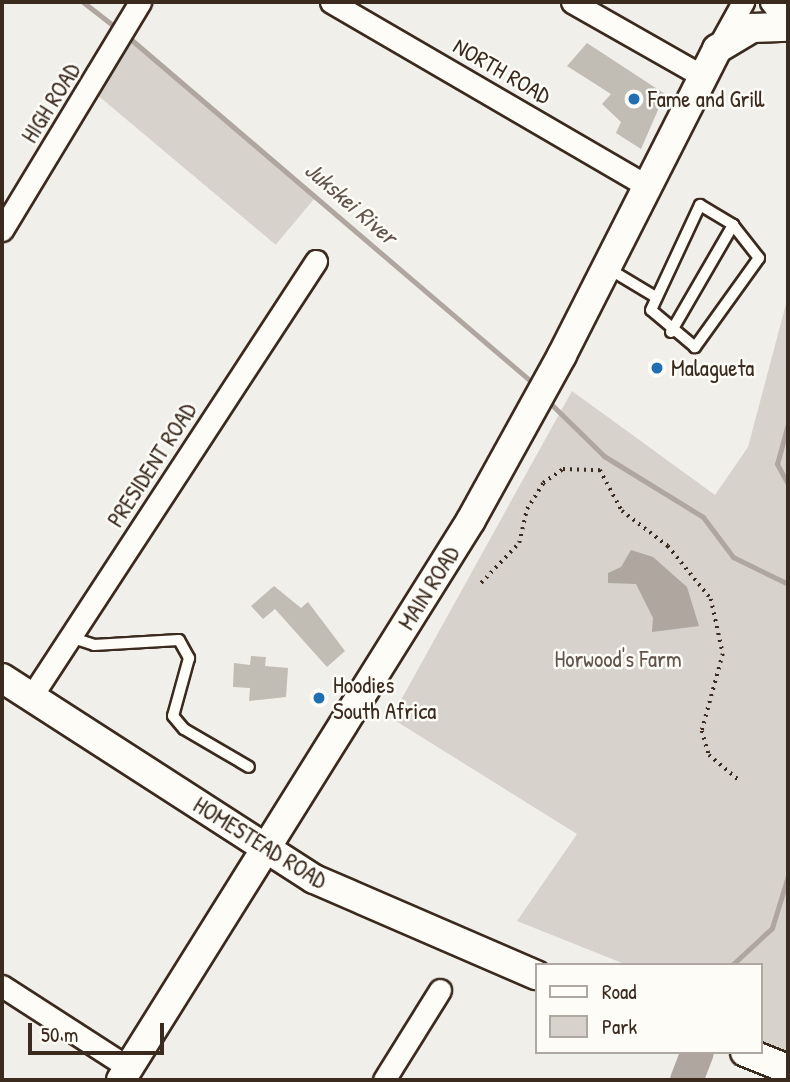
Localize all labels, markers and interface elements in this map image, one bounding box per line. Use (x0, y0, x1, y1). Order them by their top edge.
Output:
street label: NORTH ROAD (448, 32, 556, 110)
street label: HIGH ROAD (16, 58, 86, 148)
place label: Fame and Grill (648, 85, 764, 113)
marker: Fame and Grill (626, 91, 642, 107)
water label: Jukskei River (299, 155, 403, 251)
place label: Malagueta (671, 354, 754, 382)
marker: Malagueta (649, 360, 665, 376)
street label: PRESIDENT ROAD (102, 398, 202, 532)
street label: MAIN ROAD (393, 541, 465, 635)
park label: Horwood's Farm (554, 645, 682, 673)
place label: Hoodies South Africa (333, 671, 436, 725)
marker: Hoodies South Africa (311, 690, 327, 706)
street label: HOMESTEAD ROAD (188, 791, 332, 895)
legend (534, 963, 762, 1054)
text: Road (602, 977, 636, 1006)
scale bar (32, 1009, 168, 1052)
text: Park (602, 1012, 637, 1041)
text: 50 m (41, 1020, 78, 1049)

